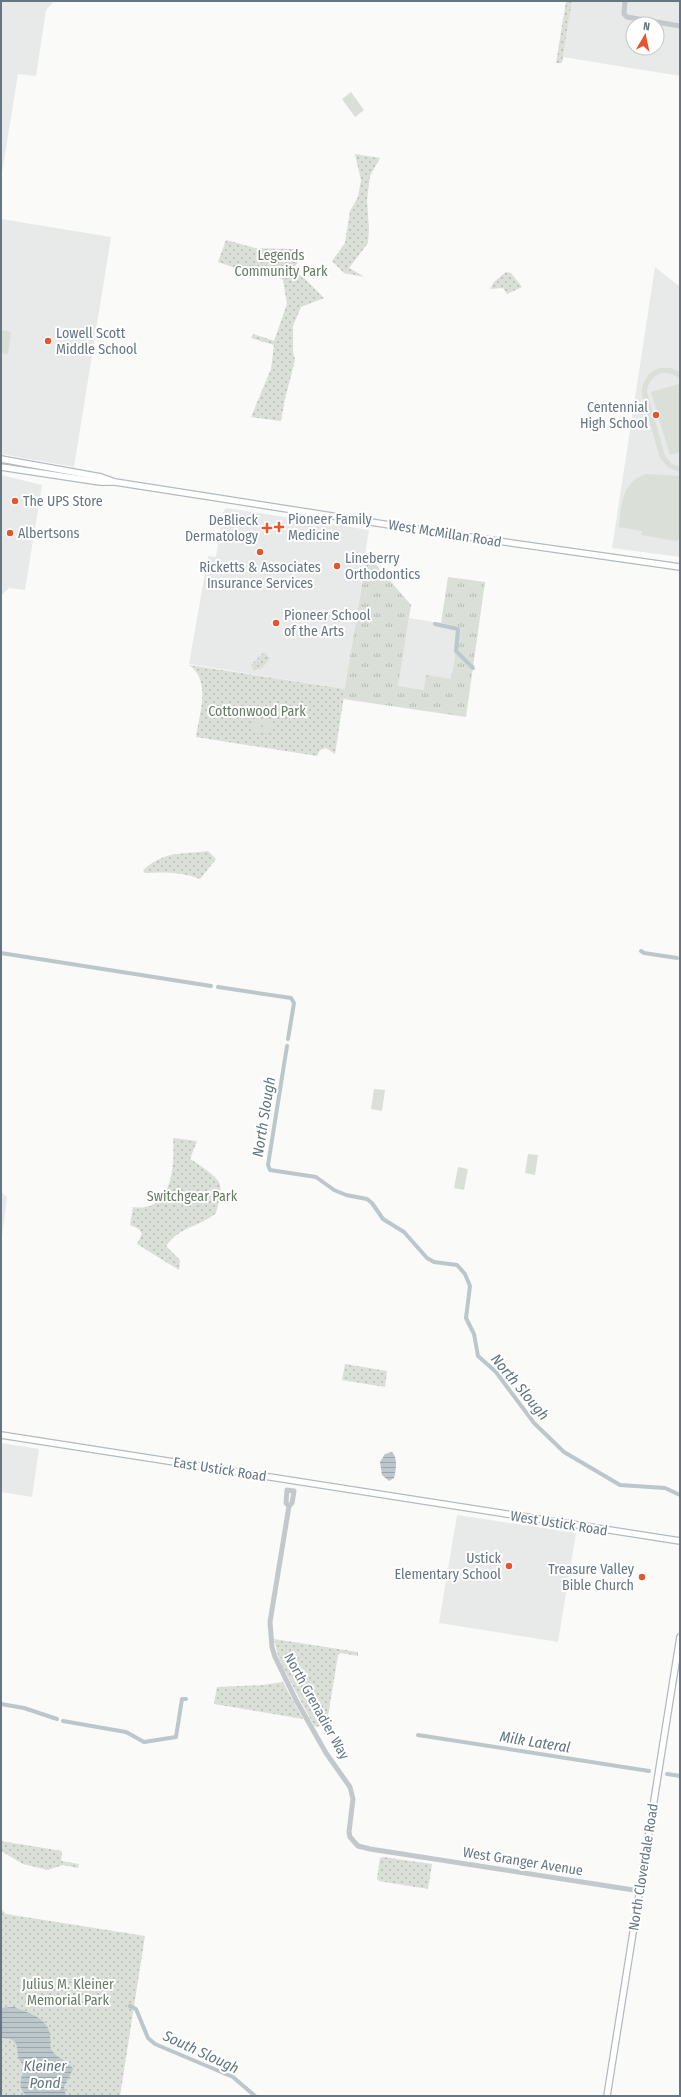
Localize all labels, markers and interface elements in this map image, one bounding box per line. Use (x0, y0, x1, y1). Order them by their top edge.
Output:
north arrow (625, 16, 665, 56)
text: N (642, 20, 651, 34)
park label: Legends Community Park (235, 247, 328, 280)
place label: Lowell Scott Middle School (56, 325, 137, 358)
marker: Lowell Scott Middle School (43, 336, 53, 346)
place label: Centennial High School (580, 399, 648, 432)
marker: Centennial High School (651, 410, 661, 420)
place label: The UPS Store (23, 493, 103, 510)
marker: The UPS Store (10, 496, 20, 506)
place label: Pioneer Family Medicine (288, 511, 373, 544)
place label: DeBlieck Dermatology (185, 512, 259, 545)
street label: West McMillan Road (387, 516, 503, 551)
marker: Pioneer Family Medicine (273, 521, 285, 533)
marker: DeBlieck Dermatology (261, 522, 273, 534)
place label: Albertsons (18, 525, 80, 542)
marker: Albertsons (5, 528, 15, 538)
marker: Ricketts & Associates Insurance Services (255, 547, 265, 557)
place label: Lineberry Orthodontics (345, 550, 420, 583)
place label: Ricketts & Associates Insurance Services (199, 559, 321, 592)
marker: Lineberry Orthodontics (332, 561, 342, 571)
place label: Pioneer School of the Arts (284, 607, 371, 640)
marker: Pioneer School of the Arts (271, 618, 281, 628)
park label: Cottonwood Park (208, 703, 306, 720)
water label: North Slough (249, 1076, 279, 1158)
park label: Switchgear Park (147, 1188, 238, 1205)
water label: North Slough (487, 1350, 553, 1424)
street label: East Ustick Road (172, 1454, 268, 1485)
street label: West Ustick Road (509, 1507, 609, 1540)
place label: Ustick Elementary School (394, 1550, 501, 1583)
marker: Ustick Elementary School (504, 1561, 514, 1571)
place label: Treasure Valley Bible Church (548, 1561, 635, 1594)
marker: Treasure Valley Bible Church (637, 1572, 647, 1582)
street label: North Grenadier Way (280, 1650, 353, 1763)
water label: Milk Lateral (498, 1728, 572, 1756)
street label: North Cloverdale Road (625, 1802, 662, 1932)
street label: West Granger Avenue (462, 1844, 584, 1879)
park label: Julius M. Kleiner Memorial Park (22, 1976, 114, 2009)
water label: South Slough (159, 2026, 242, 2077)
water label: Kleiner Pond (24, 2057, 67, 2092)

